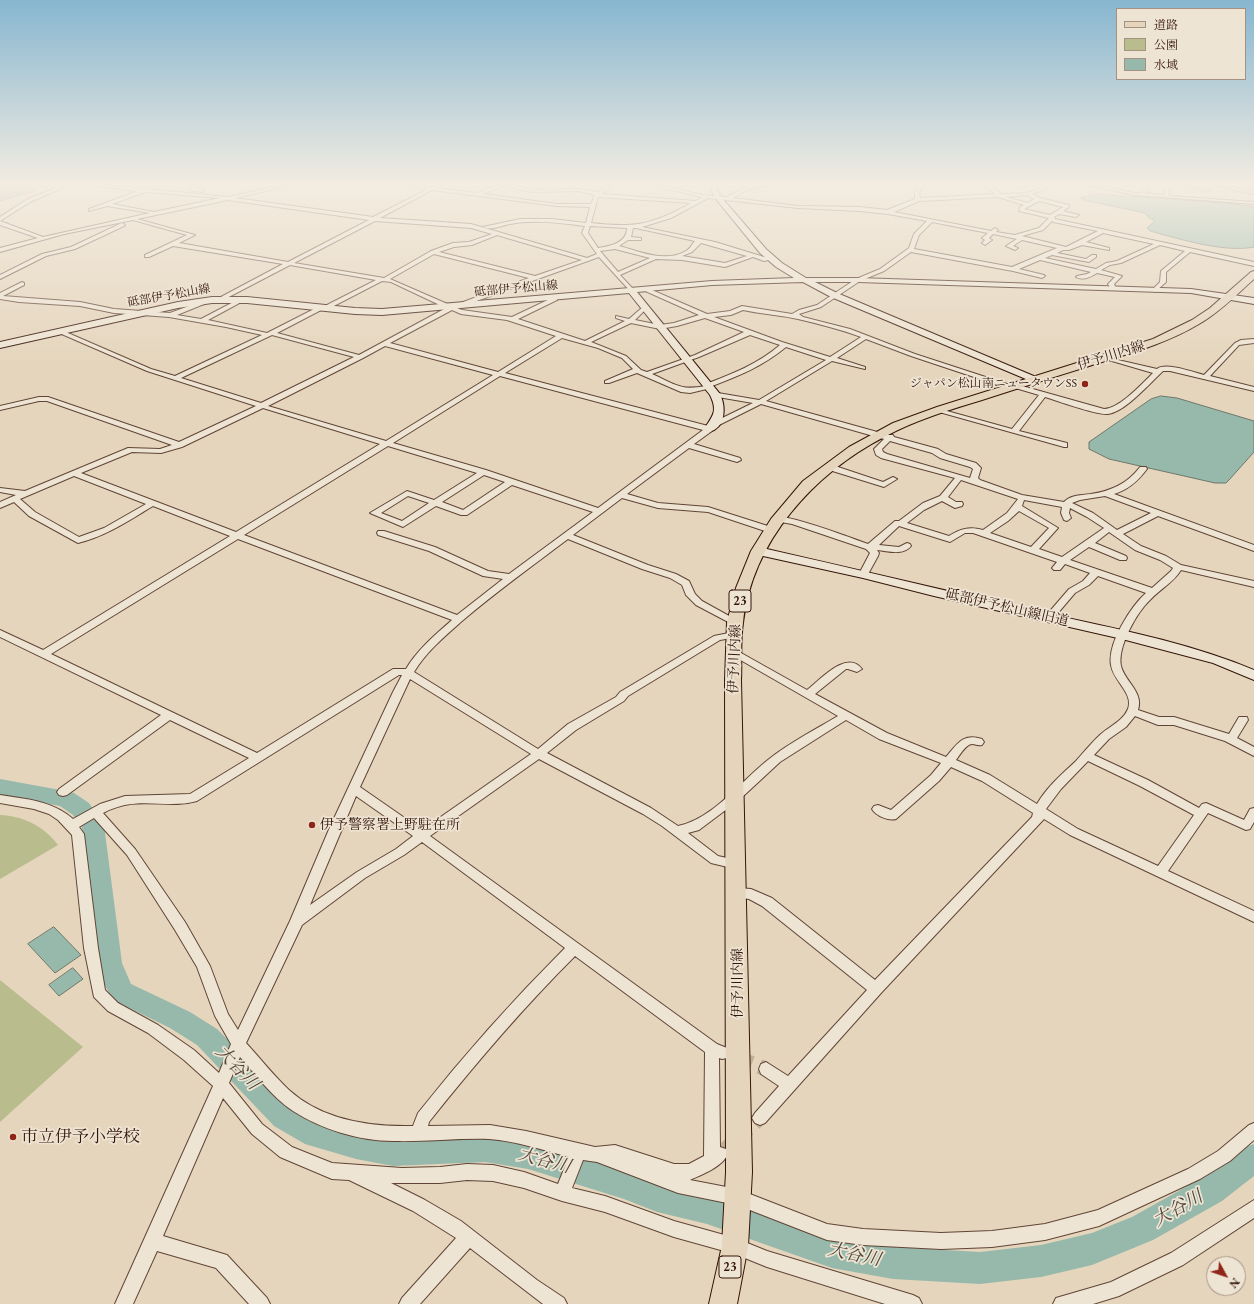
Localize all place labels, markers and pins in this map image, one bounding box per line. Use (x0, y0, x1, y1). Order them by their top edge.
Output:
place label: ジャパン松山南ニュータウンSS (910, 377, 1077, 391)
marker: ジャパン松山南ニュータウンSS (1080, 379, 1090, 389)
place label: 伊予警察署上野駐在所 (320, 817, 460, 833)
marker: 伊予警察署上野駐在所 (307, 820, 317, 830)
place label: 市立伊予小学校 (21, 1127, 140, 1147)
marker: 市立伊予小学校 (8, 1132, 18, 1142)

